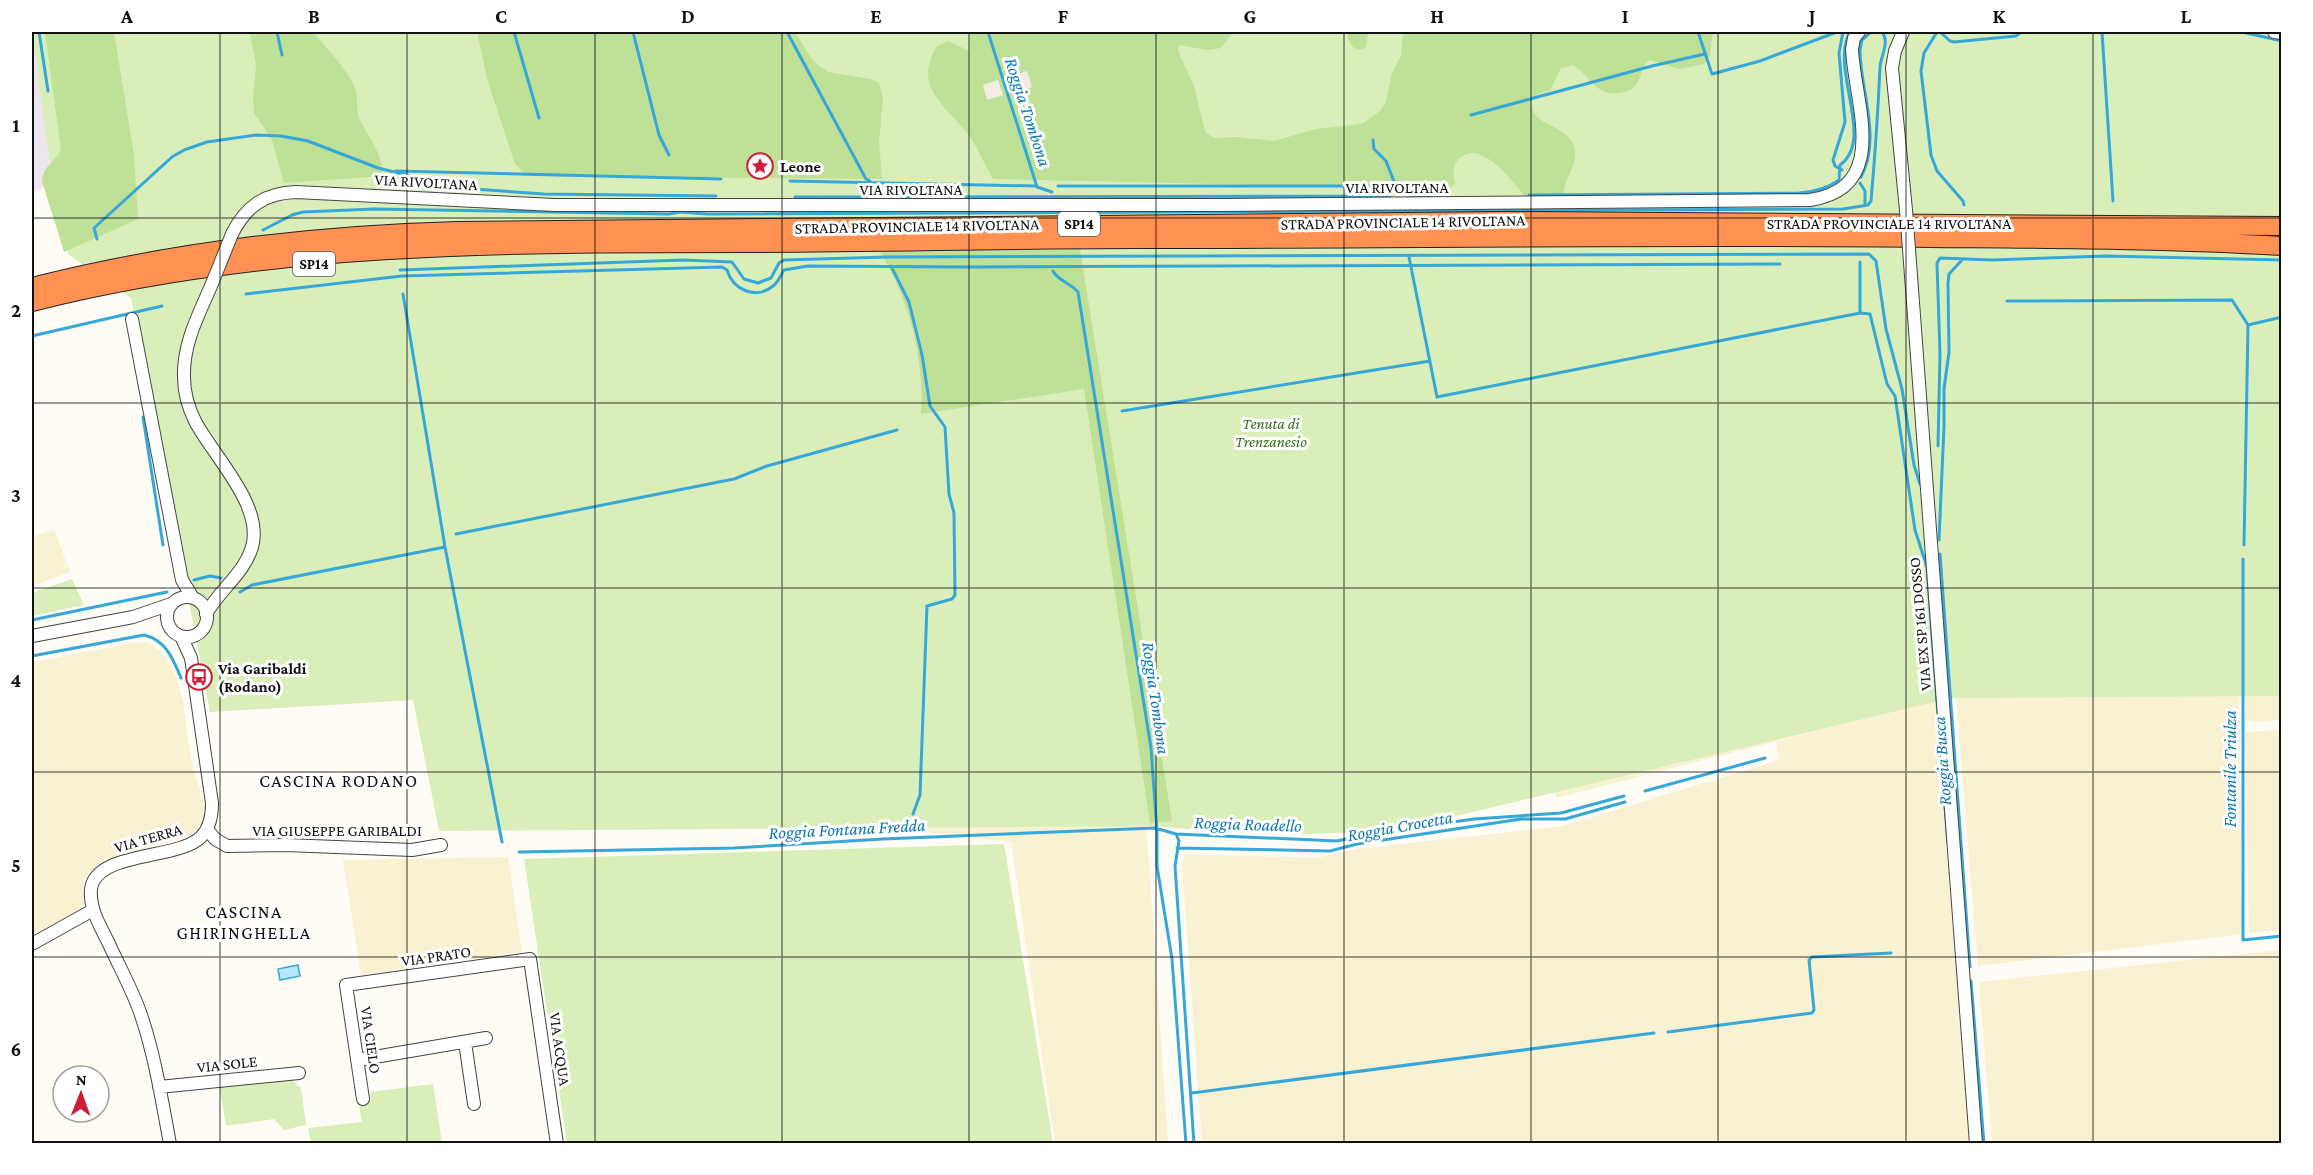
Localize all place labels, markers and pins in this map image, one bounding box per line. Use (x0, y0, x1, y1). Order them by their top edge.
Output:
place icon: Leone (745, 151, 775, 181)
place label: Leone (780, 158, 822, 175)
place label: Via Garibaldi (Rodano) (217, 660, 307, 696)
bus stop icon: Via Garibaldi (Rodano) (184, 662, 214, 692)

